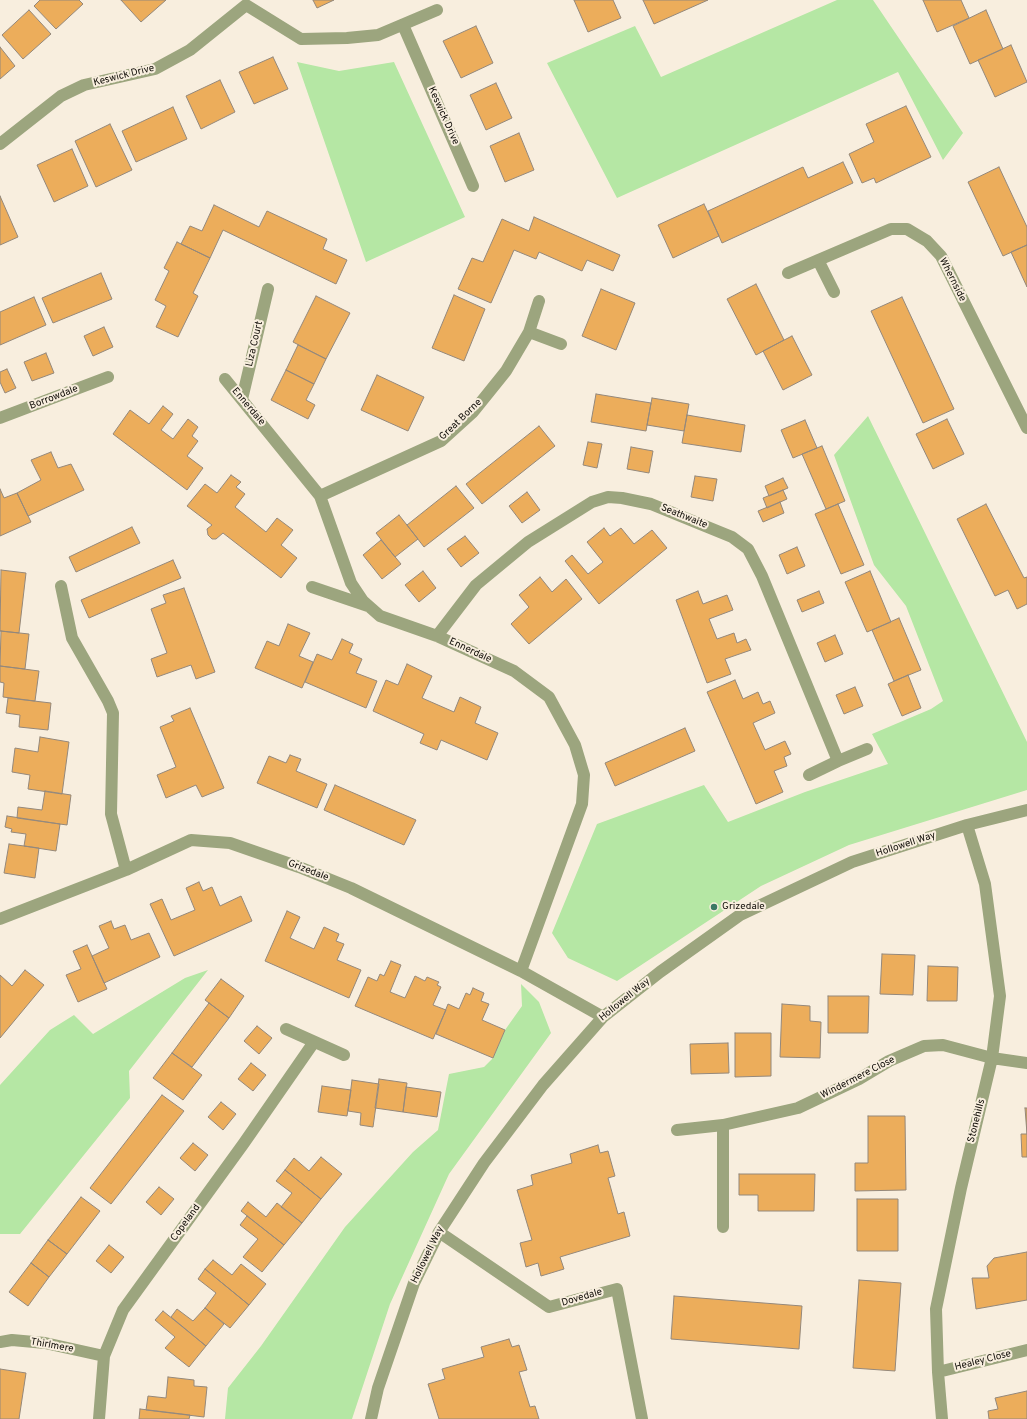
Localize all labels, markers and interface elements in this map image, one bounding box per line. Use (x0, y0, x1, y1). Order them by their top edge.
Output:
street label: Keswick Drive (92, 63, 156, 89)
street label: Keswick Drive (425, 85, 461, 147)
street label: Whernside (936, 256, 968, 304)
street label: Liza Court (244, 320, 266, 368)
street label: Borrowdale (28, 383, 80, 413)
street label: Ennerdale (229, 386, 267, 428)
street label: Great Borne (437, 397, 485, 443)
street label: Seathwaite (659, 502, 709, 532)
street label: Ennerdale (447, 636, 493, 666)
street label: Hollowell Way (875, 830, 937, 860)
street label: Grizedale (286, 858, 330, 884)
place label: Grizedale (722, 901, 765, 913)
marker: Grizedale (709, 902, 719, 912)
street label: Hollowell Way (597, 976, 653, 1024)
street label: Windermere Close (819, 1054, 897, 1102)
street label: Stonehills (966, 1098, 988, 1144)
street label: Copeland (169, 1202, 203, 1244)
street label: Hollowell Way (409, 1224, 447, 1286)
street label: Dovedale (560, 1286, 604, 1310)
street label: Thirlmere (29, 1336, 75, 1356)
street label: Healey Close (954, 1348, 1012, 1374)

